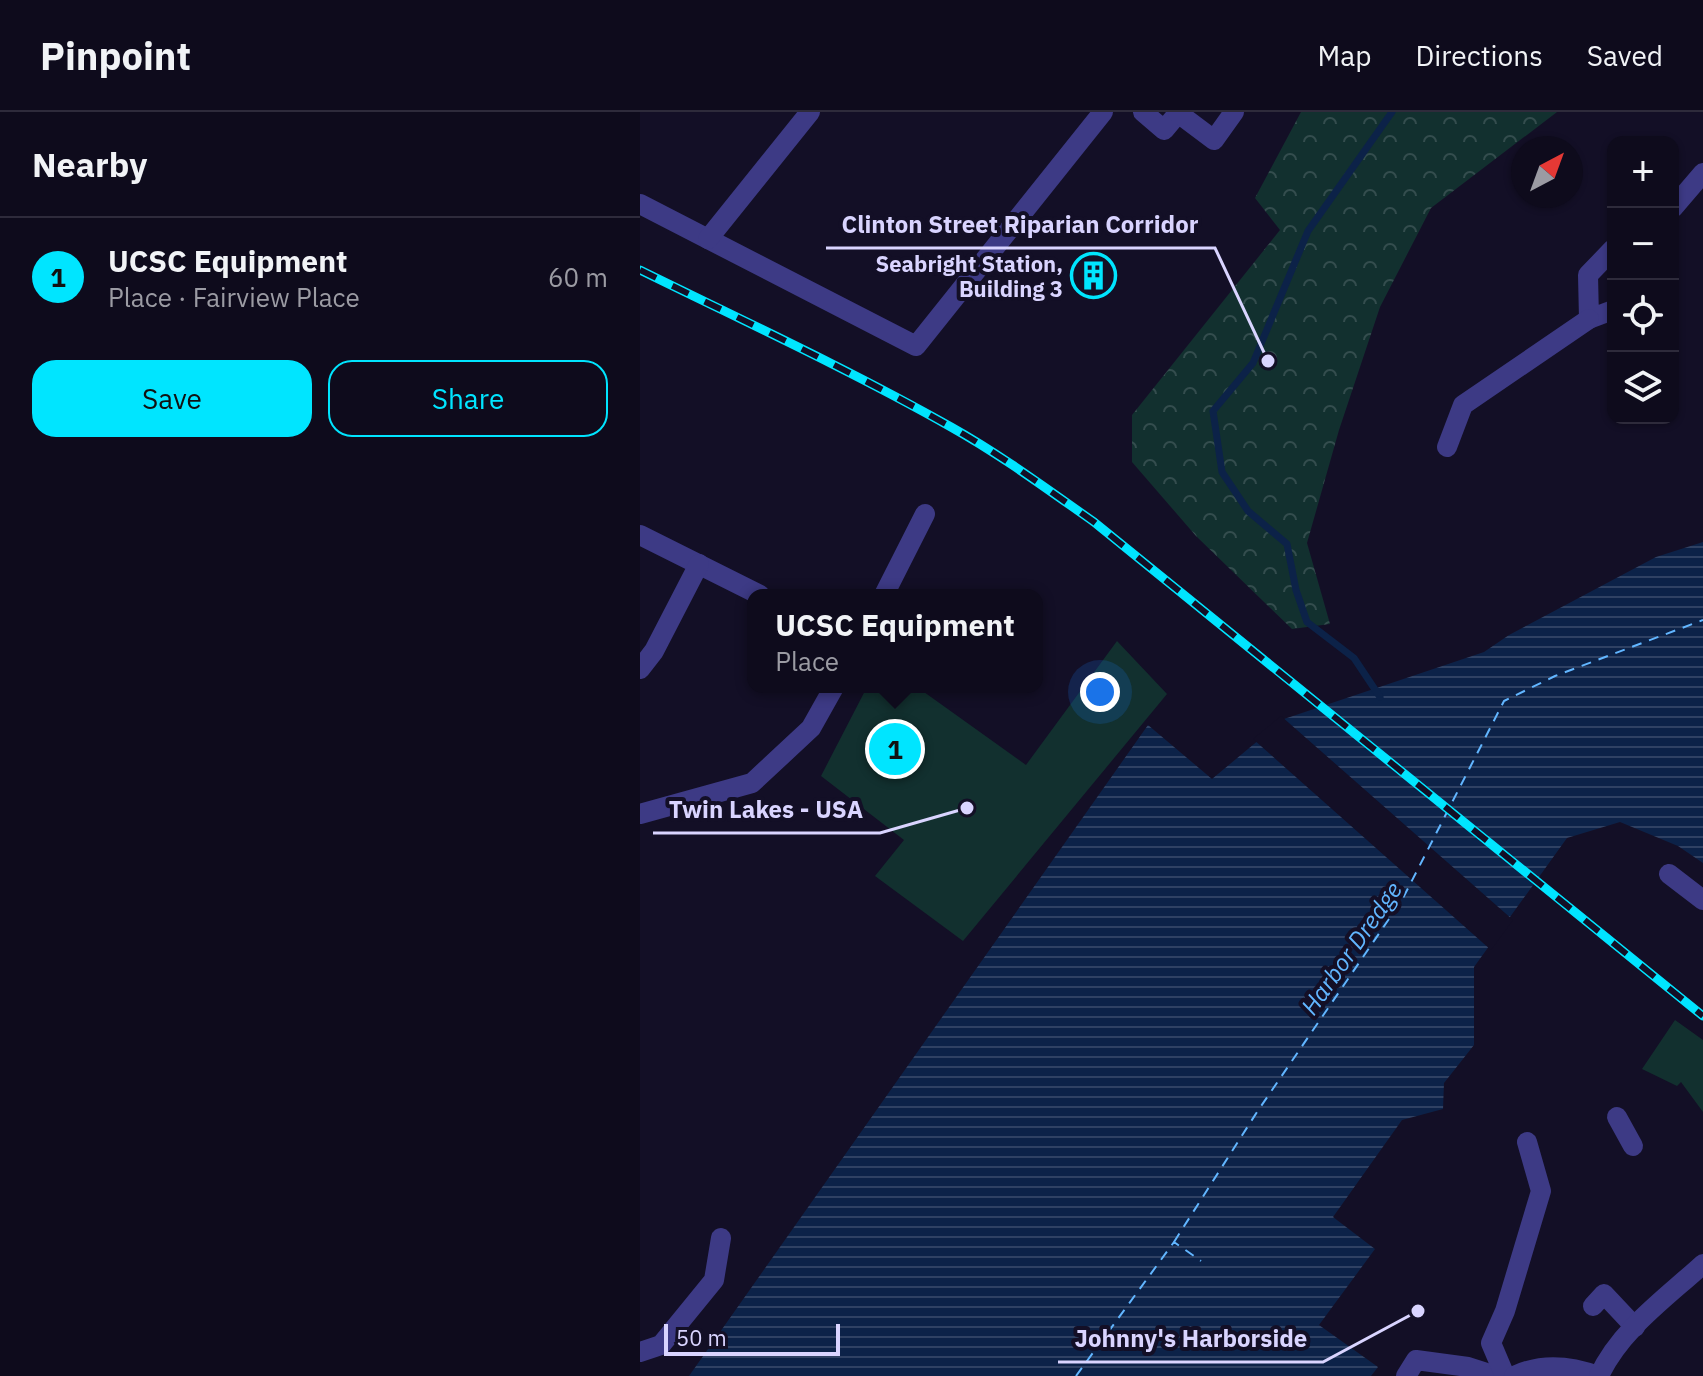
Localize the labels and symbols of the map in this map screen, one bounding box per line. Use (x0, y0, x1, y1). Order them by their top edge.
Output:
north arrow (1511, 136, 1583, 208)
callout: Clinton Street Riparian Corridor (826, 200, 1215, 248)
text: Clinton Street Riparian Corridor (842, 208, 1199, 240)
place label: Seabright Station, Building 3 (875, 249, 1063, 303)
building icon: Seabright Station, Building 3 (1070, 252, 1118, 300)
your location (1080, 672, 1120, 712)
pin: 1 (869, 719, 921, 779)
callout: Twin Lakes - USA (653, 785, 880, 833)
text: Twin Lakes - USA (669, 793, 863, 825)
water label: Harbor Dredge (1293, 875, 1409, 1021)
callout: Johnny's Harborside (1058, 1314, 1323, 1362)
scale bar (664, 1320, 840, 1356)
text: Johnny's Harborside (1075, 1322, 1307, 1354)

